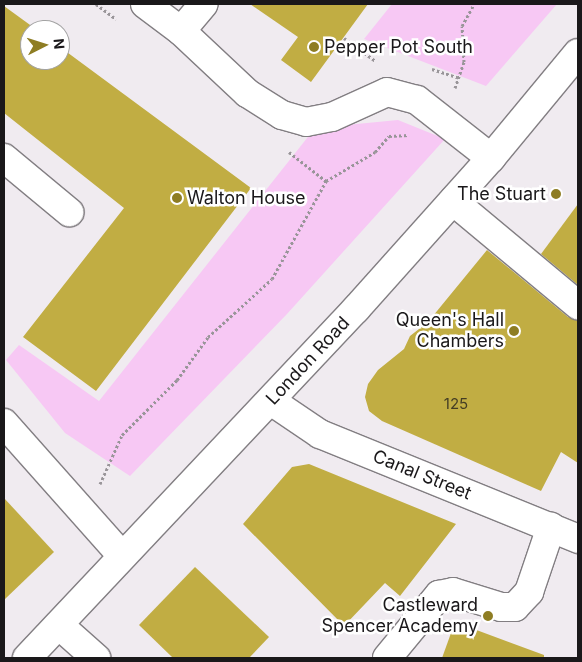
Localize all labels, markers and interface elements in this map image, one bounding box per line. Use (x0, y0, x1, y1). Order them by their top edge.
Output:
north arrow (20, 20, 70, 70)
place label: Pepper Pot South (324, 36, 473, 58)
text: N (51, 38, 68, 50)
marker: Pepper Pot South (308, 41, 320, 53)
place label: The Stuart (457, 183, 546, 205)
place label: Walton House (187, 187, 306, 209)
marker: The Stuart (550, 188, 562, 200)
marker: Walton House (171, 192, 183, 204)
place label: Queen's Hall Chambers (396, 310, 504, 352)
street label: London Road (262, 312, 354, 410)
marker: Queen's Hall Chambers (508, 325, 520, 337)
house number: 125 (444, 395, 468, 413)
street label: Canal Street (370, 445, 474, 505)
place label: Castleward Spencer Academy (322, 595, 478, 638)
marker: Castleward Spencer Academy (482, 610, 494, 622)

